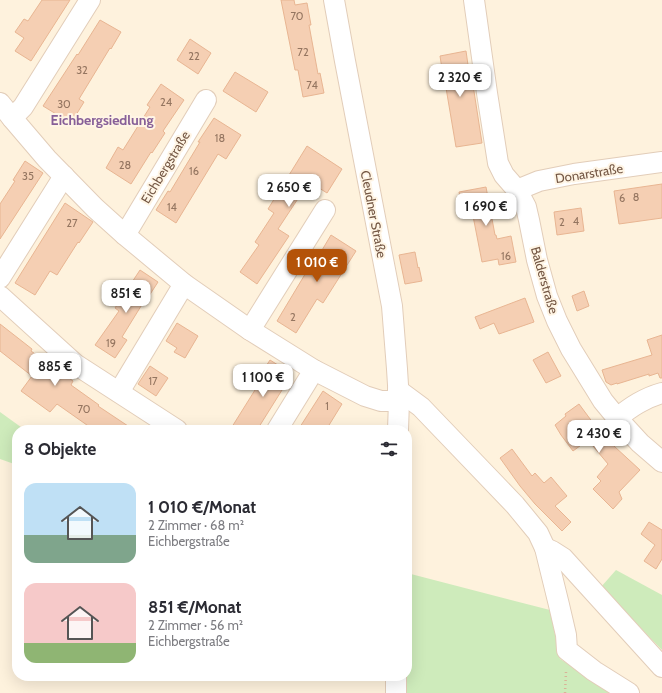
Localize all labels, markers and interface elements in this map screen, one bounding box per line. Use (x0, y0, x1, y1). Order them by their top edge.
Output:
house number: 70 (290, 9, 304, 23)
house number: 72 (297, 45, 309, 59)
house number: 22 (188, 49, 200, 63)
house number: 32 (76, 63, 88, 77)
pin: 2 320 € (423, 64, 497, 98)
text: 2 320 € (438, 69, 482, 85)
house number: 74 (306, 78, 318, 92)
house number: 24 (160, 95, 173, 109)
house number: 30 (57, 97, 71, 111)
district label: Eichbergsiedlung (51, 111, 153, 129)
street label: Eichbergstraße (137, 128, 193, 206)
house number: 18 (215, 131, 225, 145)
house number: 28 (119, 158, 131, 172)
street label: Donarstraße (554, 160, 624, 186)
house number: 16 (189, 164, 199, 178)
house number: 35 (22, 169, 34, 183)
street label: Cleudner Straße (358, 169, 390, 259)
pin: 2 650 € (252, 174, 326, 208)
text: 2 650 € (267, 179, 311, 195)
house number: 8 (633, 190, 639, 204)
house number: 6 (619, 191, 625, 205)
pin: 1 690 € (449, 193, 523, 227)
text: 1 690 € (465, 198, 507, 214)
house number: 14 (167, 200, 178, 214)
house number: 4 (573, 214, 580, 228)
house number: 2 (559, 215, 565, 229)
house number: 27 (66, 216, 78, 230)
street label: Balderstraße (528, 245, 562, 316)
pin: 1 010 € (280, 249, 354, 283)
house number: 16 (501, 249, 511, 263)
text: 1 010 € (296, 254, 338, 270)
pin: 851 € (98, 280, 154, 314)
text: 851 € (111, 285, 141, 301)
house number: 2 (290, 310, 296, 324)
house number: 19 (106, 336, 116, 350)
pin: 885 € (27, 353, 83, 387)
text: 885 € (38, 358, 72, 374)
pin: 1 100 € (226, 364, 300, 398)
text: 1 100 € (242, 369, 284, 385)
house number: 17 (148, 374, 158, 388)
house number: 1 (325, 399, 329, 413)
house number: 70 (77, 402, 91, 416)
pin: 2 430 € (562, 420, 636, 454)
text: 2 430 € (576, 425, 622, 441)
icon: filters (378, 438, 400, 460)
text: 8 Objekte (24, 439, 96, 459)
text: 1 010 €/Monat (148, 497, 256, 517)
icon: home (56, 499, 104, 547)
text: 2 Zimmer · 68 m² (148, 517, 244, 533)
text: Eichbergstraße (148, 533, 230, 549)
text: 851 €/Monat (148, 597, 241, 617)
icon: home (56, 599, 104, 647)
text: 2 Zimmer · 56 m² (148, 617, 243, 633)
text: Eichbergstraße (148, 633, 230, 649)

